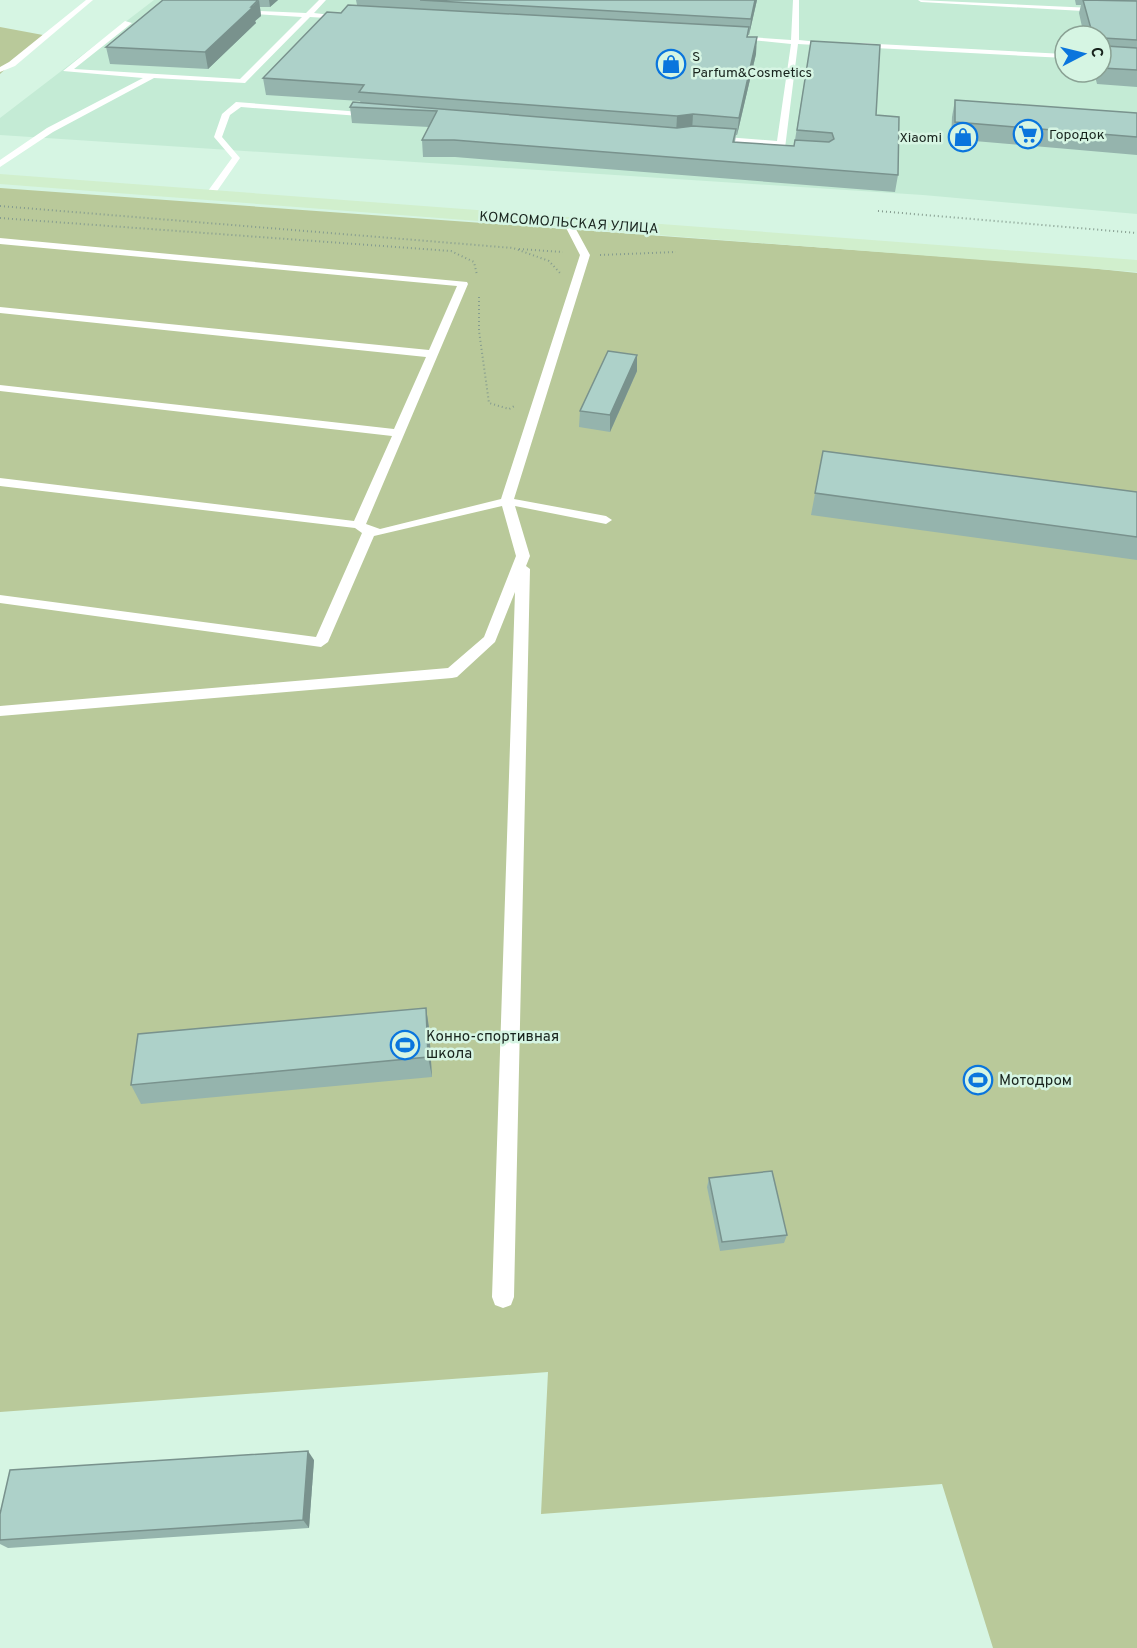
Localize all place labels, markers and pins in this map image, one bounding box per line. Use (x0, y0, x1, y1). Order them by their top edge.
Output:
shop icon: S Parfum&Cosmetics (655, 48, 687, 80)
place label: S Parfum&Cosmetics (692, 49, 812, 82)
supermarket icon: Городок (1012, 118, 1044, 150)
shop icon: Xiaomi (947, 121, 979, 153)
place label: Городок (1049, 127, 1105, 144)
place label: Xiaomi (900, 130, 942, 147)
place label: Конно-спортивная школа (426, 1028, 559, 1064)
sports icon: Конно-спортивная школа (389, 1029, 421, 1061)
sports icon: Мотодром (962, 1064, 994, 1096)
place label: Мотодром (999, 1072, 1072, 1091)

